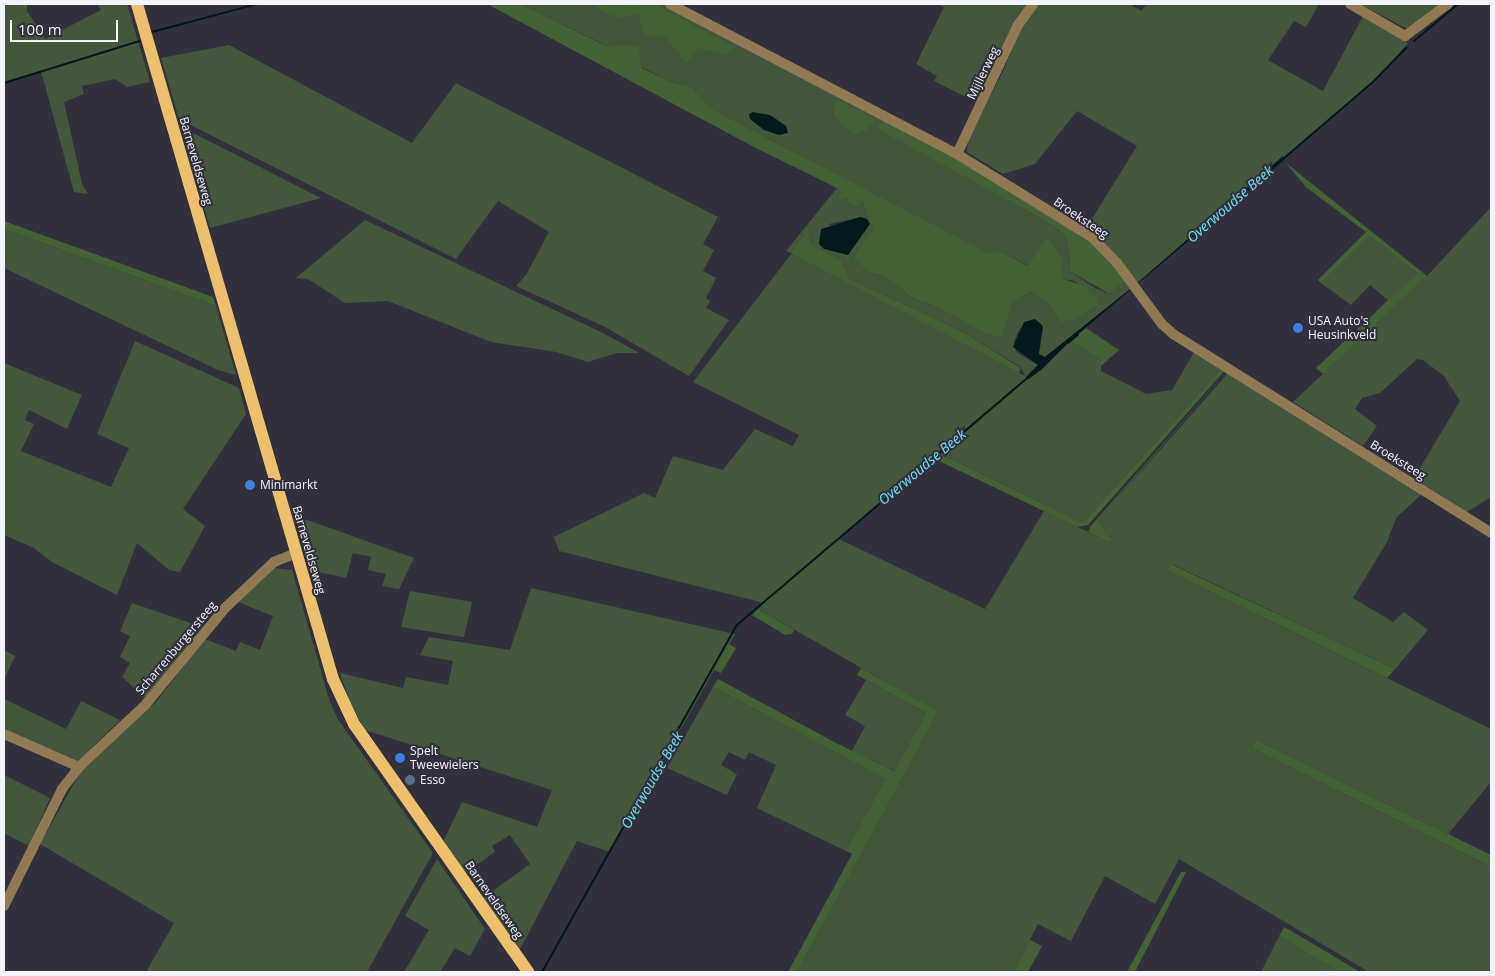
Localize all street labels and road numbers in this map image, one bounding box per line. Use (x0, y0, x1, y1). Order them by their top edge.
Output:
street label: Mijllerweg (964, 44, 1002, 102)
street label: Barneveldseweg (176, 115, 216, 207)
street label: Broeksteeg (1051, 194, 1111, 242)
street label: Broeksteeg (1368, 437, 1428, 483)
street label: Barneveldseweg (289, 504, 329, 596)
street label: Scharrenburgersteeg (133, 598, 219, 698)
street label: Barneveldseweg (462, 858, 526, 942)

